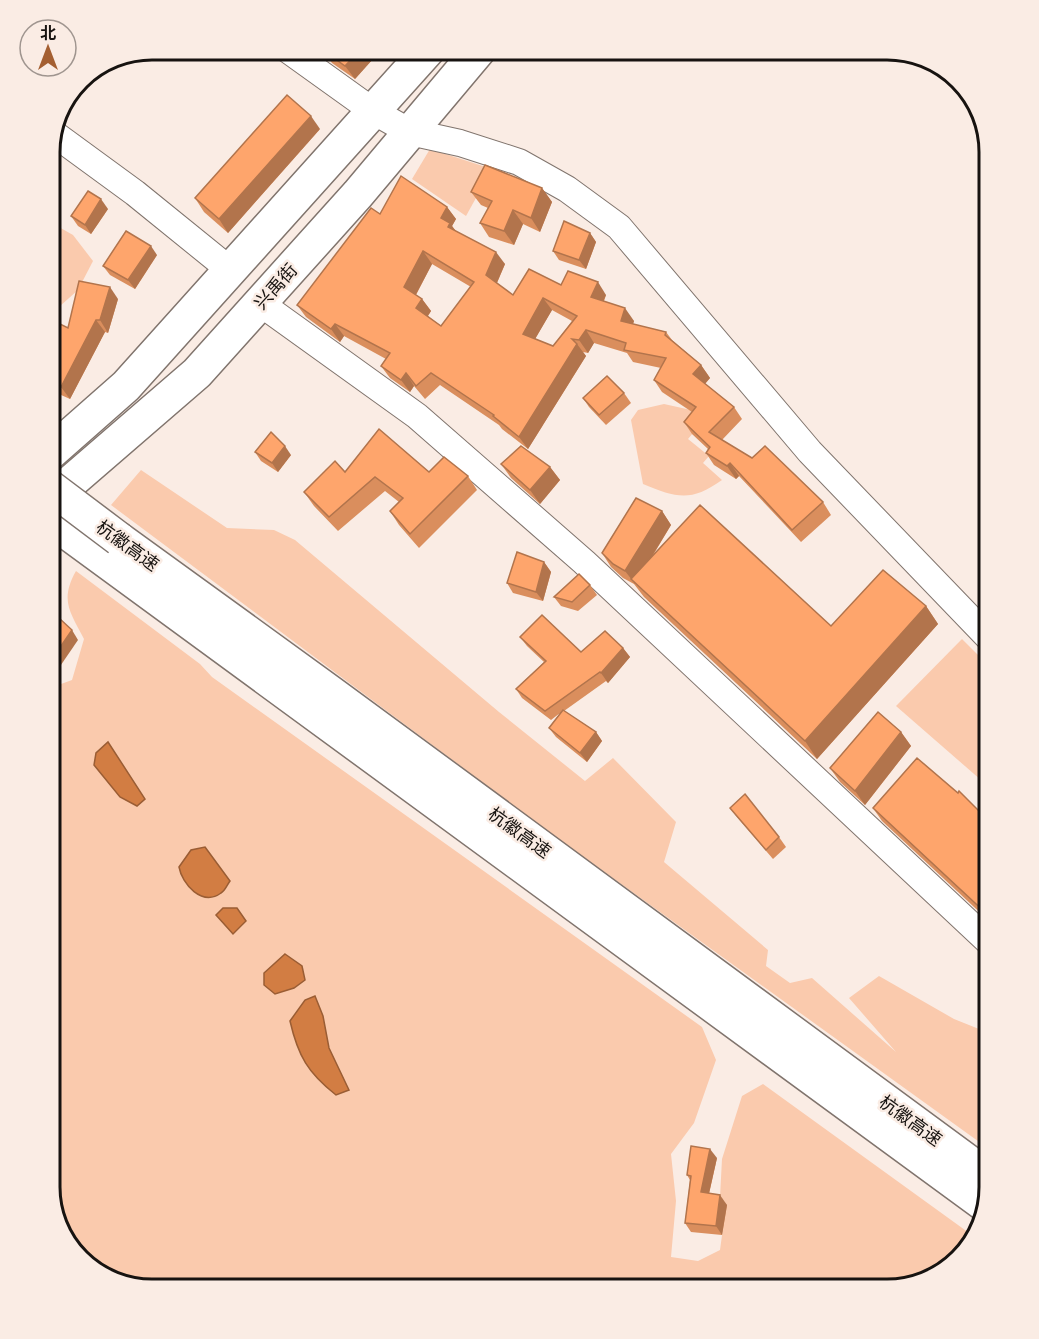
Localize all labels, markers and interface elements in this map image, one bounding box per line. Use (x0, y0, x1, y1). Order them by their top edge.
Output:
north arrow (18, 18, 78, 78)
text: 北 (40, 22, 56, 43)
street label: 兴禹街 (248, 258, 302, 314)
street label: 杭徽高速 (92, 514, 164, 576)
street label: 杭徽高速 (484, 801, 556, 863)
street label: 杭徽高速 (875, 1089, 947, 1151)

